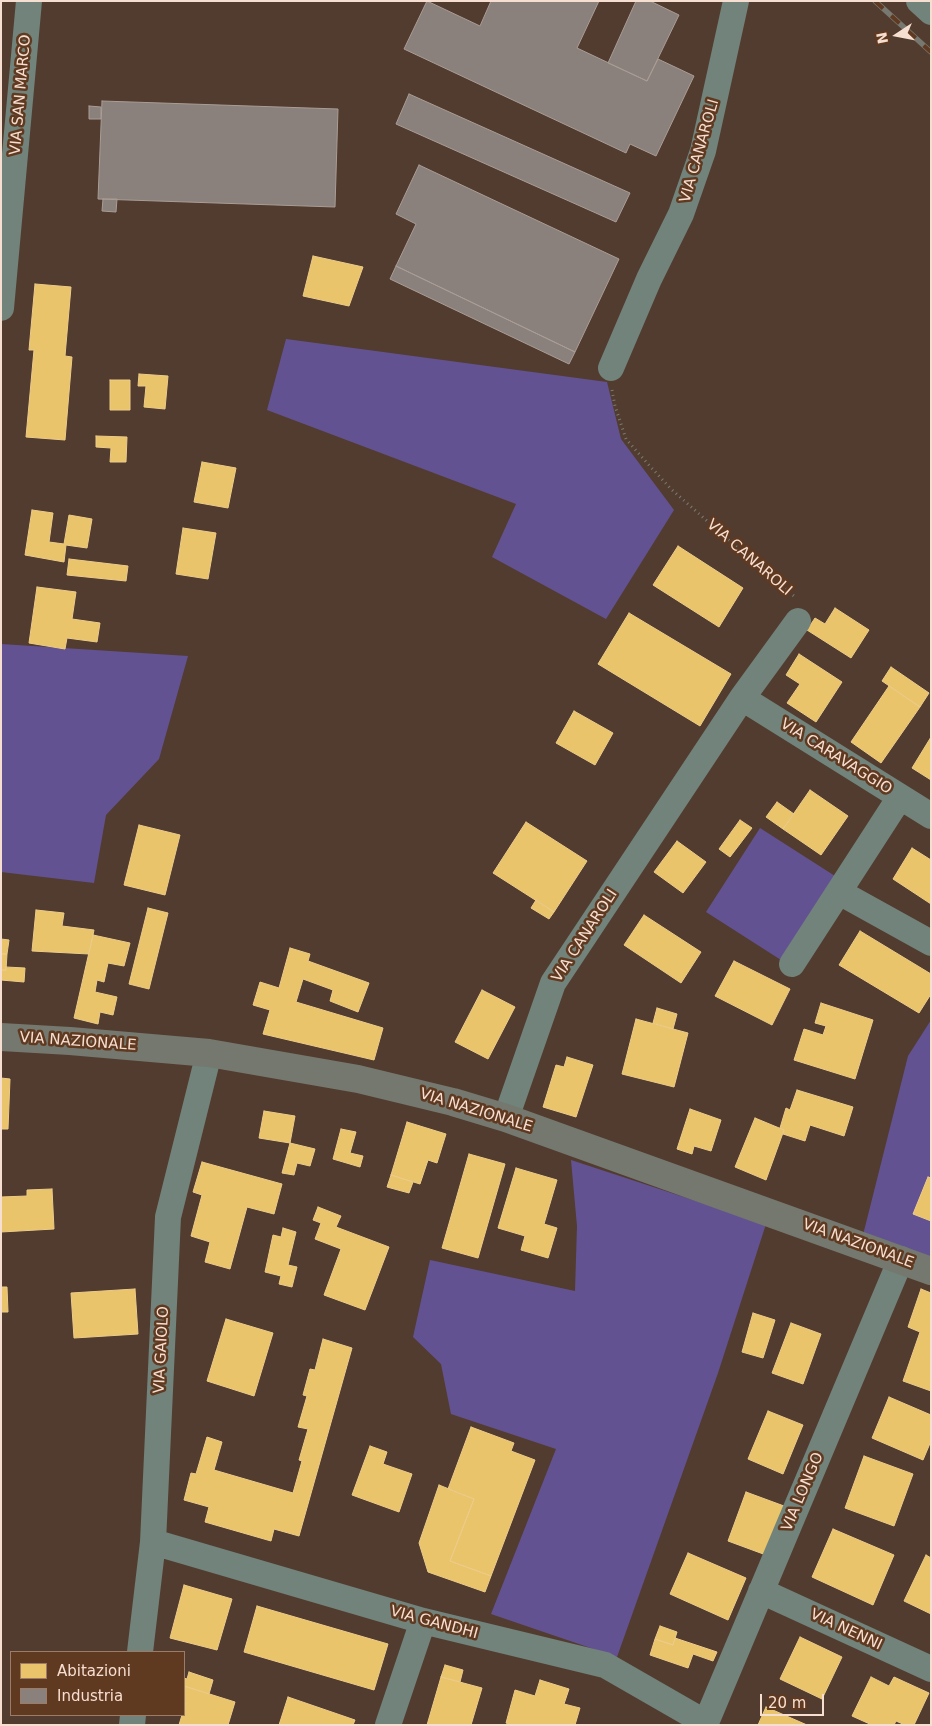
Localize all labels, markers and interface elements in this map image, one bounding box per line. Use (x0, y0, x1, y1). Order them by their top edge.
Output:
north arrow (872, 10, 922, 60)
text: N (873, 31, 891, 45)
street label: VIA SAN MARCO (7, 34, 35, 156)
street label: VIA CANAROLI (677, 97, 723, 205)
street label: VIA CANAROLI (703, 516, 795, 600)
street label: VIA CARAVAGGIO (777, 715, 895, 799)
street label: VIA CANAROLI (548, 886, 622, 986)
street label: VIA NAZIONALE (19, 1029, 137, 1055)
street label: VIA NAZIONALE (417, 1085, 535, 1137)
street label: VIA NAZIONALE (800, 1216, 916, 1272)
street label: VIA GAIOLO (151, 1306, 173, 1394)
street label: VIA LONGO (778, 1450, 828, 1534)
street label: VIA GANDHI (388, 1603, 480, 1643)
street label: VIA NENNI (807, 1606, 885, 1654)
legend (10, 1651, 185, 1716)
text: Abitazioni (57, 1662, 131, 1680)
scale bar (762, 1684, 826, 1716)
text: Industria (57, 1687, 123, 1705)
text: 20 m (768, 1694, 806, 1712)

